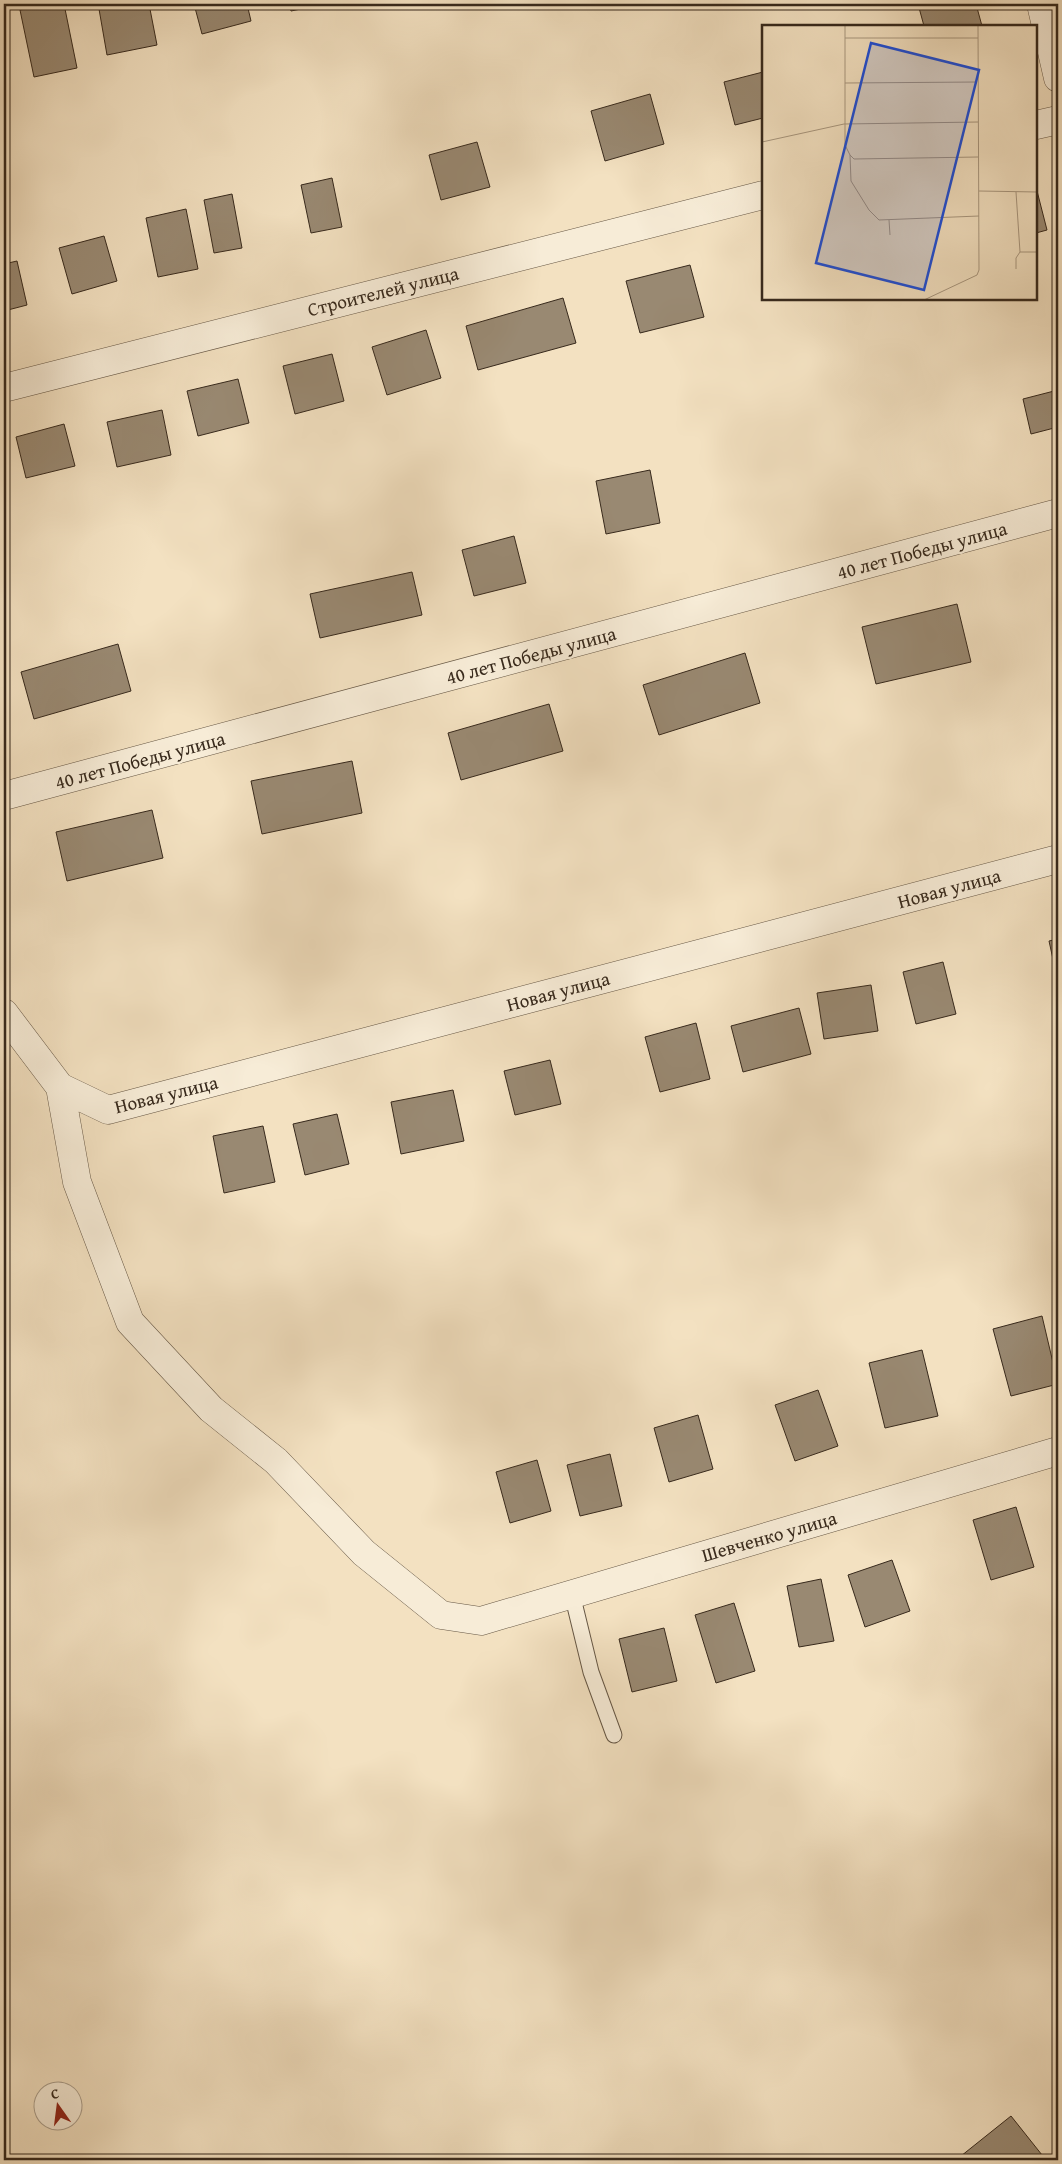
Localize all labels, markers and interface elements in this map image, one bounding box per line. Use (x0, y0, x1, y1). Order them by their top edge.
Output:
inset map (762, 25, 1037, 300)
street label: Строителей улица (304, 259, 462, 323)
street label: 40 лет Победы улица (834, 514, 1010, 586)
street label: 40 лет Победы улица (443, 619, 619, 691)
street label: 40 лет Победы улица (52, 724, 228, 796)
street label: Новая улица (894, 861, 1004, 915)
street label: Новая улица (503, 964, 613, 1018)
street label: Новая улица (111, 1068, 221, 1120)
street label: Шевченко улица (698, 1503, 840, 1569)
north arrow (32, 2082, 82, 2132)
text: С (49, 2083, 61, 2104)

